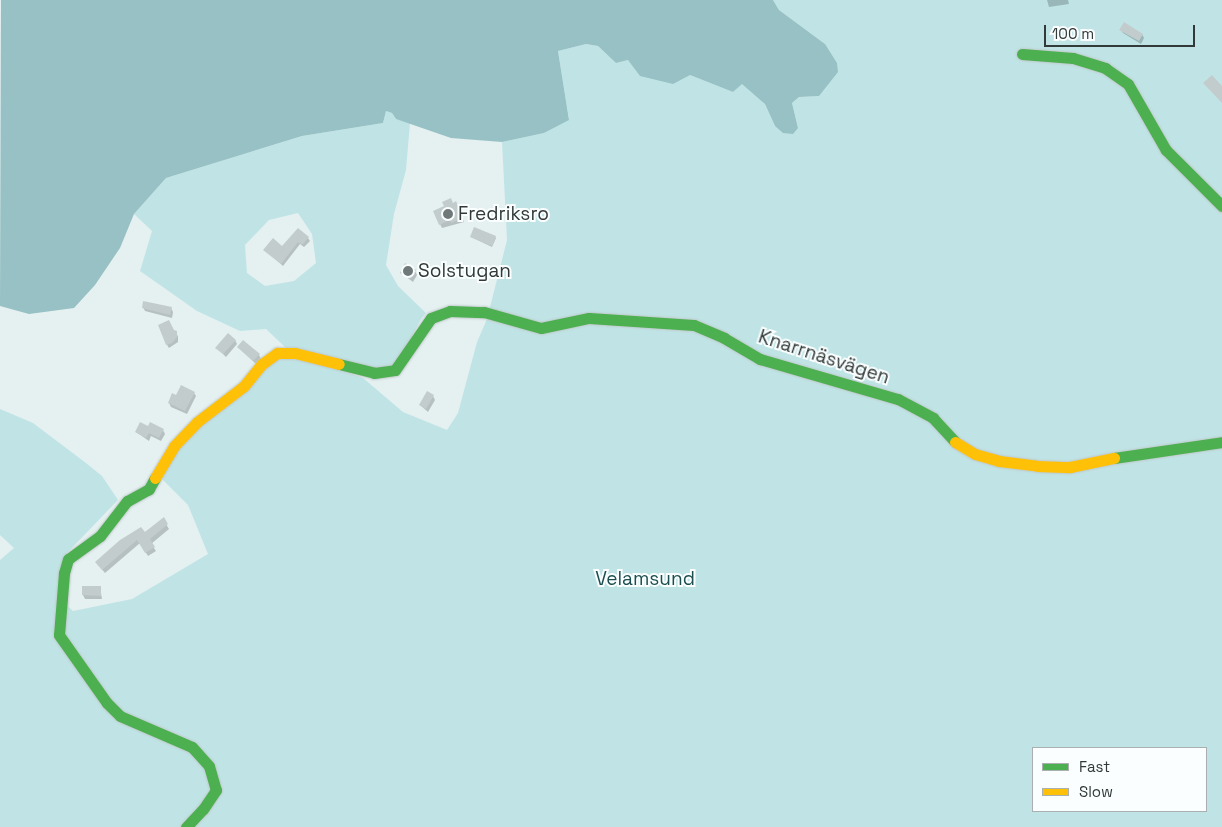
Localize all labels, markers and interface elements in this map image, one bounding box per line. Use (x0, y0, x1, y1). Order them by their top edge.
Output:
scale bar (1047, 15, 1198, 47)
text: 100 m (1052, 24, 1094, 43)
place label: Fredriksro (458, 203, 549, 225)
marker: Fredriksro (442, 208, 454, 220)
place label: Solstugan (418, 260, 511, 282)
marker: Solstugan (402, 265, 414, 277)
street label: Knarrnäsvägen (756, 325, 892, 389)
park label: Velamsund (595, 568, 695, 590)
legend (1032, 747, 1207, 812)
text: Fast (1079, 757, 1110, 776)
text: Slow (1079, 782, 1113, 801)

